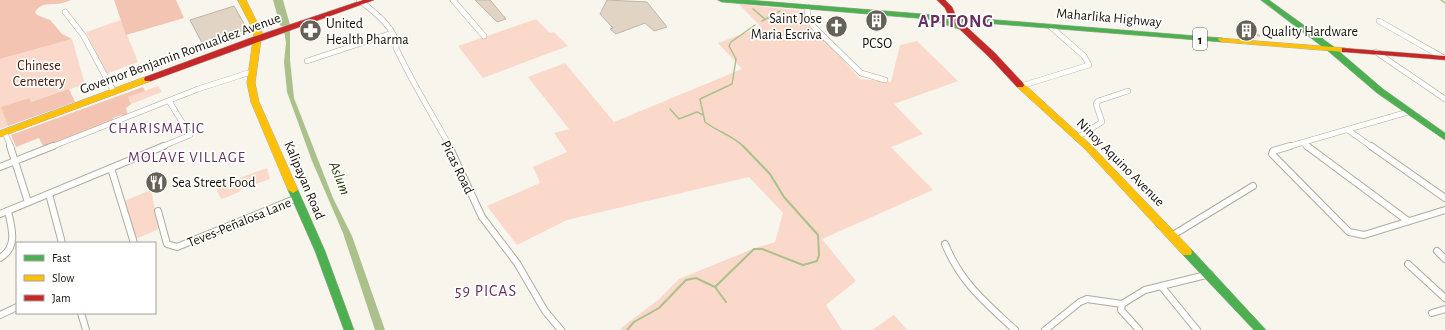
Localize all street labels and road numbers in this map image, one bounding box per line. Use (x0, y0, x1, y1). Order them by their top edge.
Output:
street label: Maharlika Highway (1056, 6, 1162, 30)
street label: Governor Benjamin Romualdez Avenue (78, 11, 283, 97)
road number: 1 (1193, 28, 1207, 50)
street label: Ninoy Aquino Avenue (1074, 116, 1167, 209)
street label: Picas Road (438, 138, 476, 196)
street label: Kalipayan Road (281, 139, 327, 222)
street label: Teves-Peñalosa Lane (185, 196, 293, 250)

